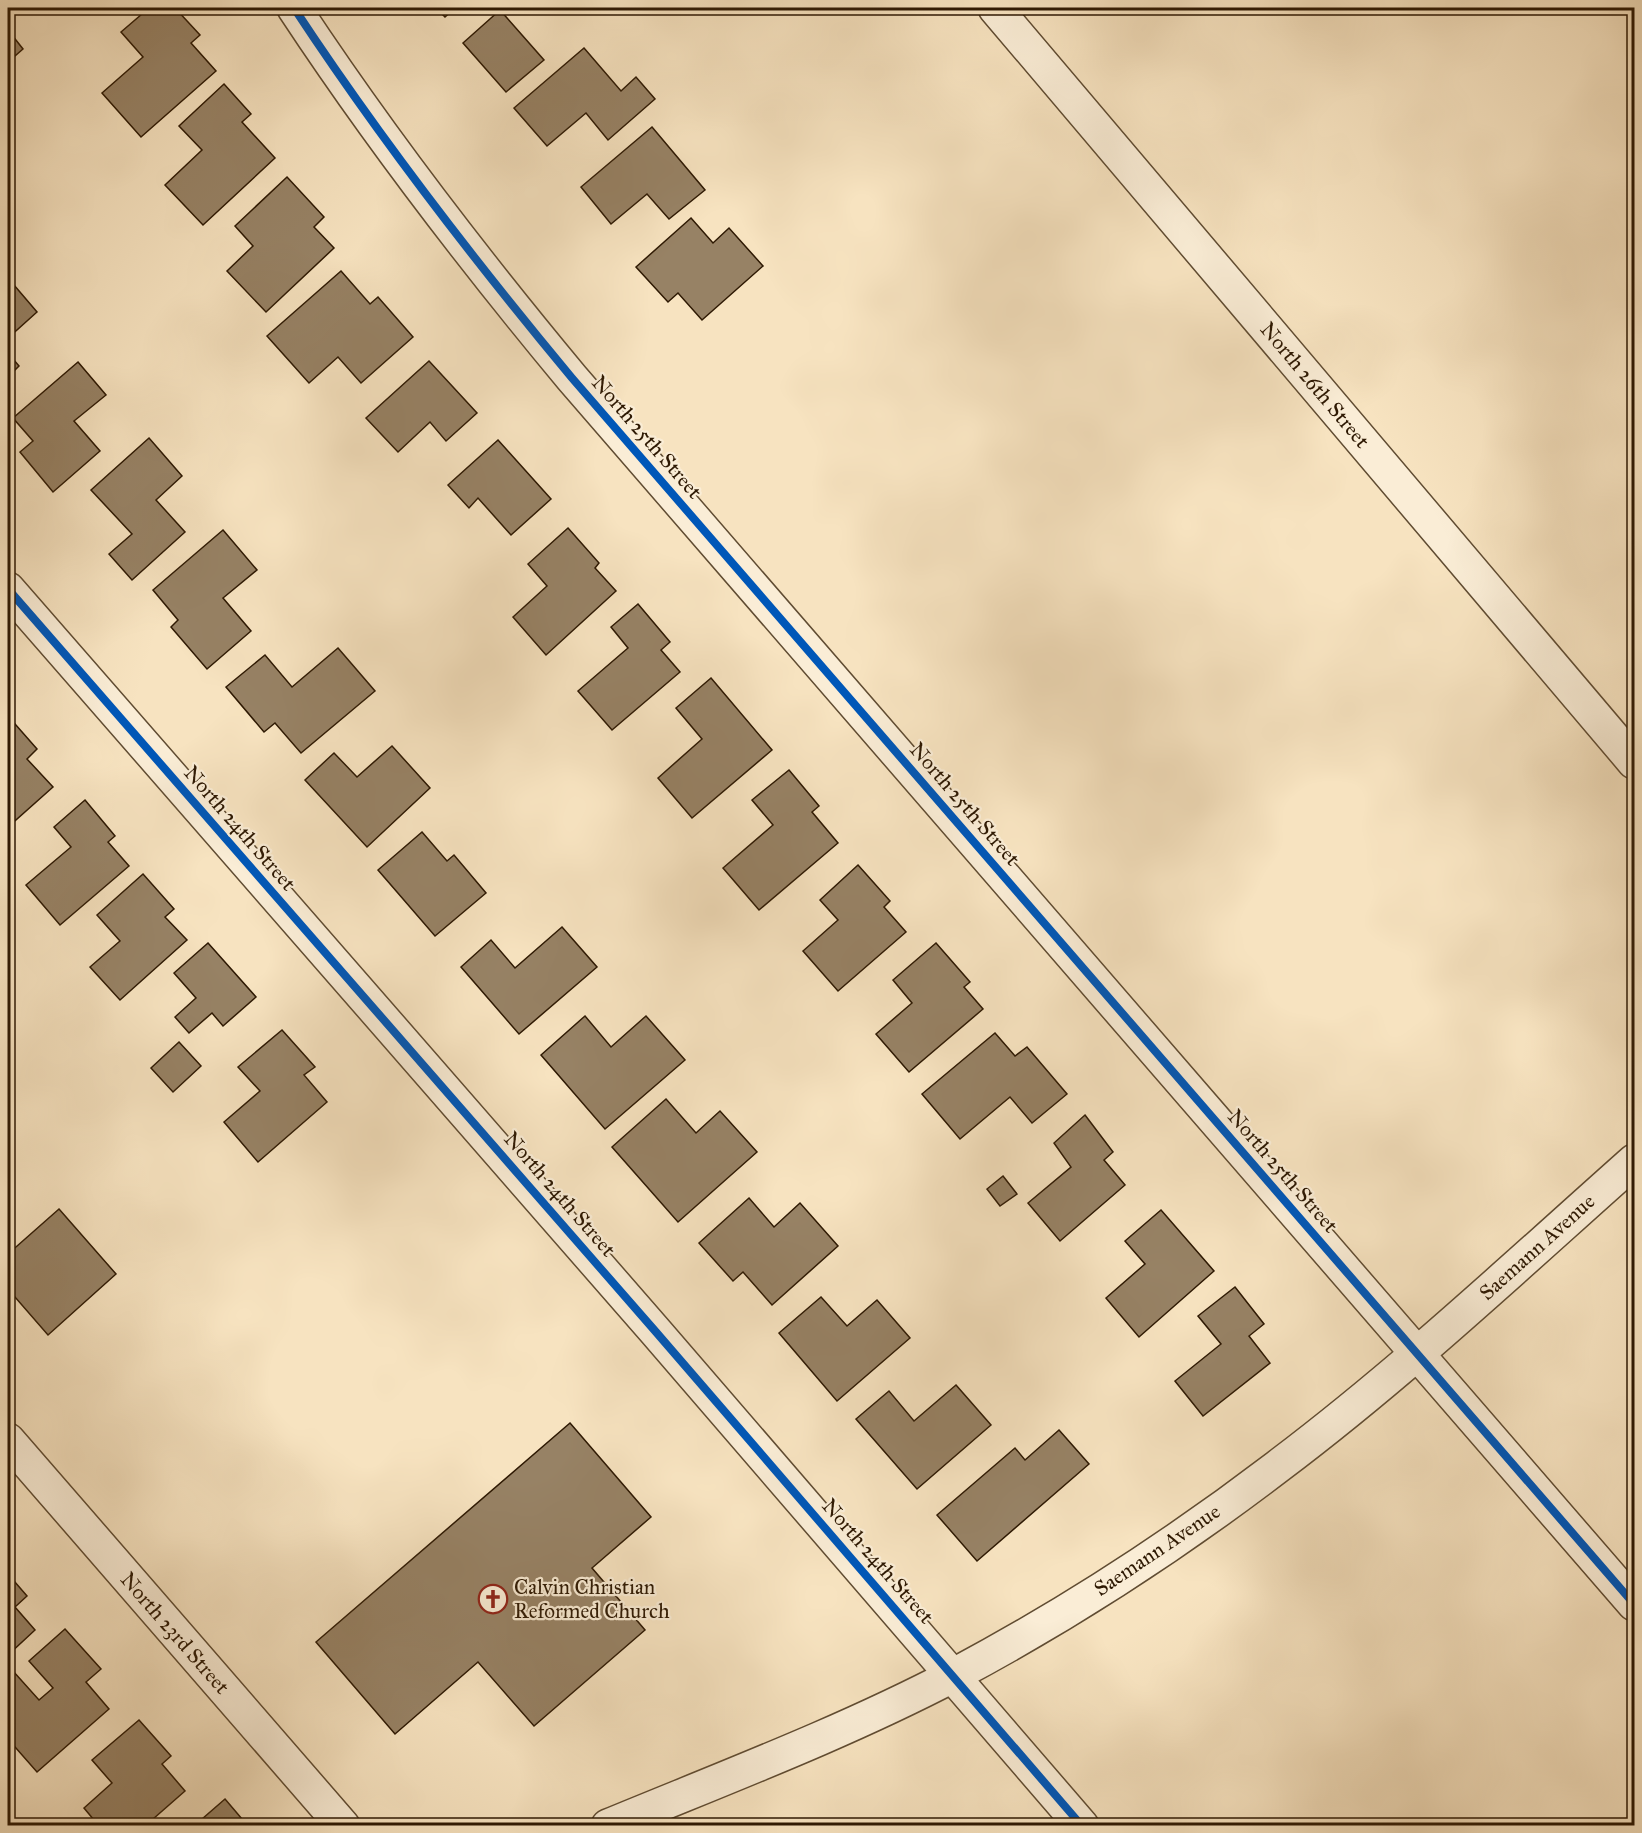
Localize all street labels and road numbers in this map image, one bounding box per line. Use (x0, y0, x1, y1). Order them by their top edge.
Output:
street label: North 26th Street (1255, 317, 1376, 454)
street label: North 25th Street (586, 370, 708, 505)
street label: North 25th Street (904, 737, 1026, 872)
street label: North 24th Street (179, 760, 302, 896)
street label: North 25th Street (1222, 1104, 1344, 1239)
street label: North 24th Street (499, 1126, 622, 1262)
street label: Saemann Avenue (1474, 1188, 1600, 1306)
street label: North 24th Street (817, 1493, 940, 1629)
street label: Saemann Avenue (1089, 1498, 1225, 1602)
street label: North 23rd Street (115, 1567, 235, 1700)

